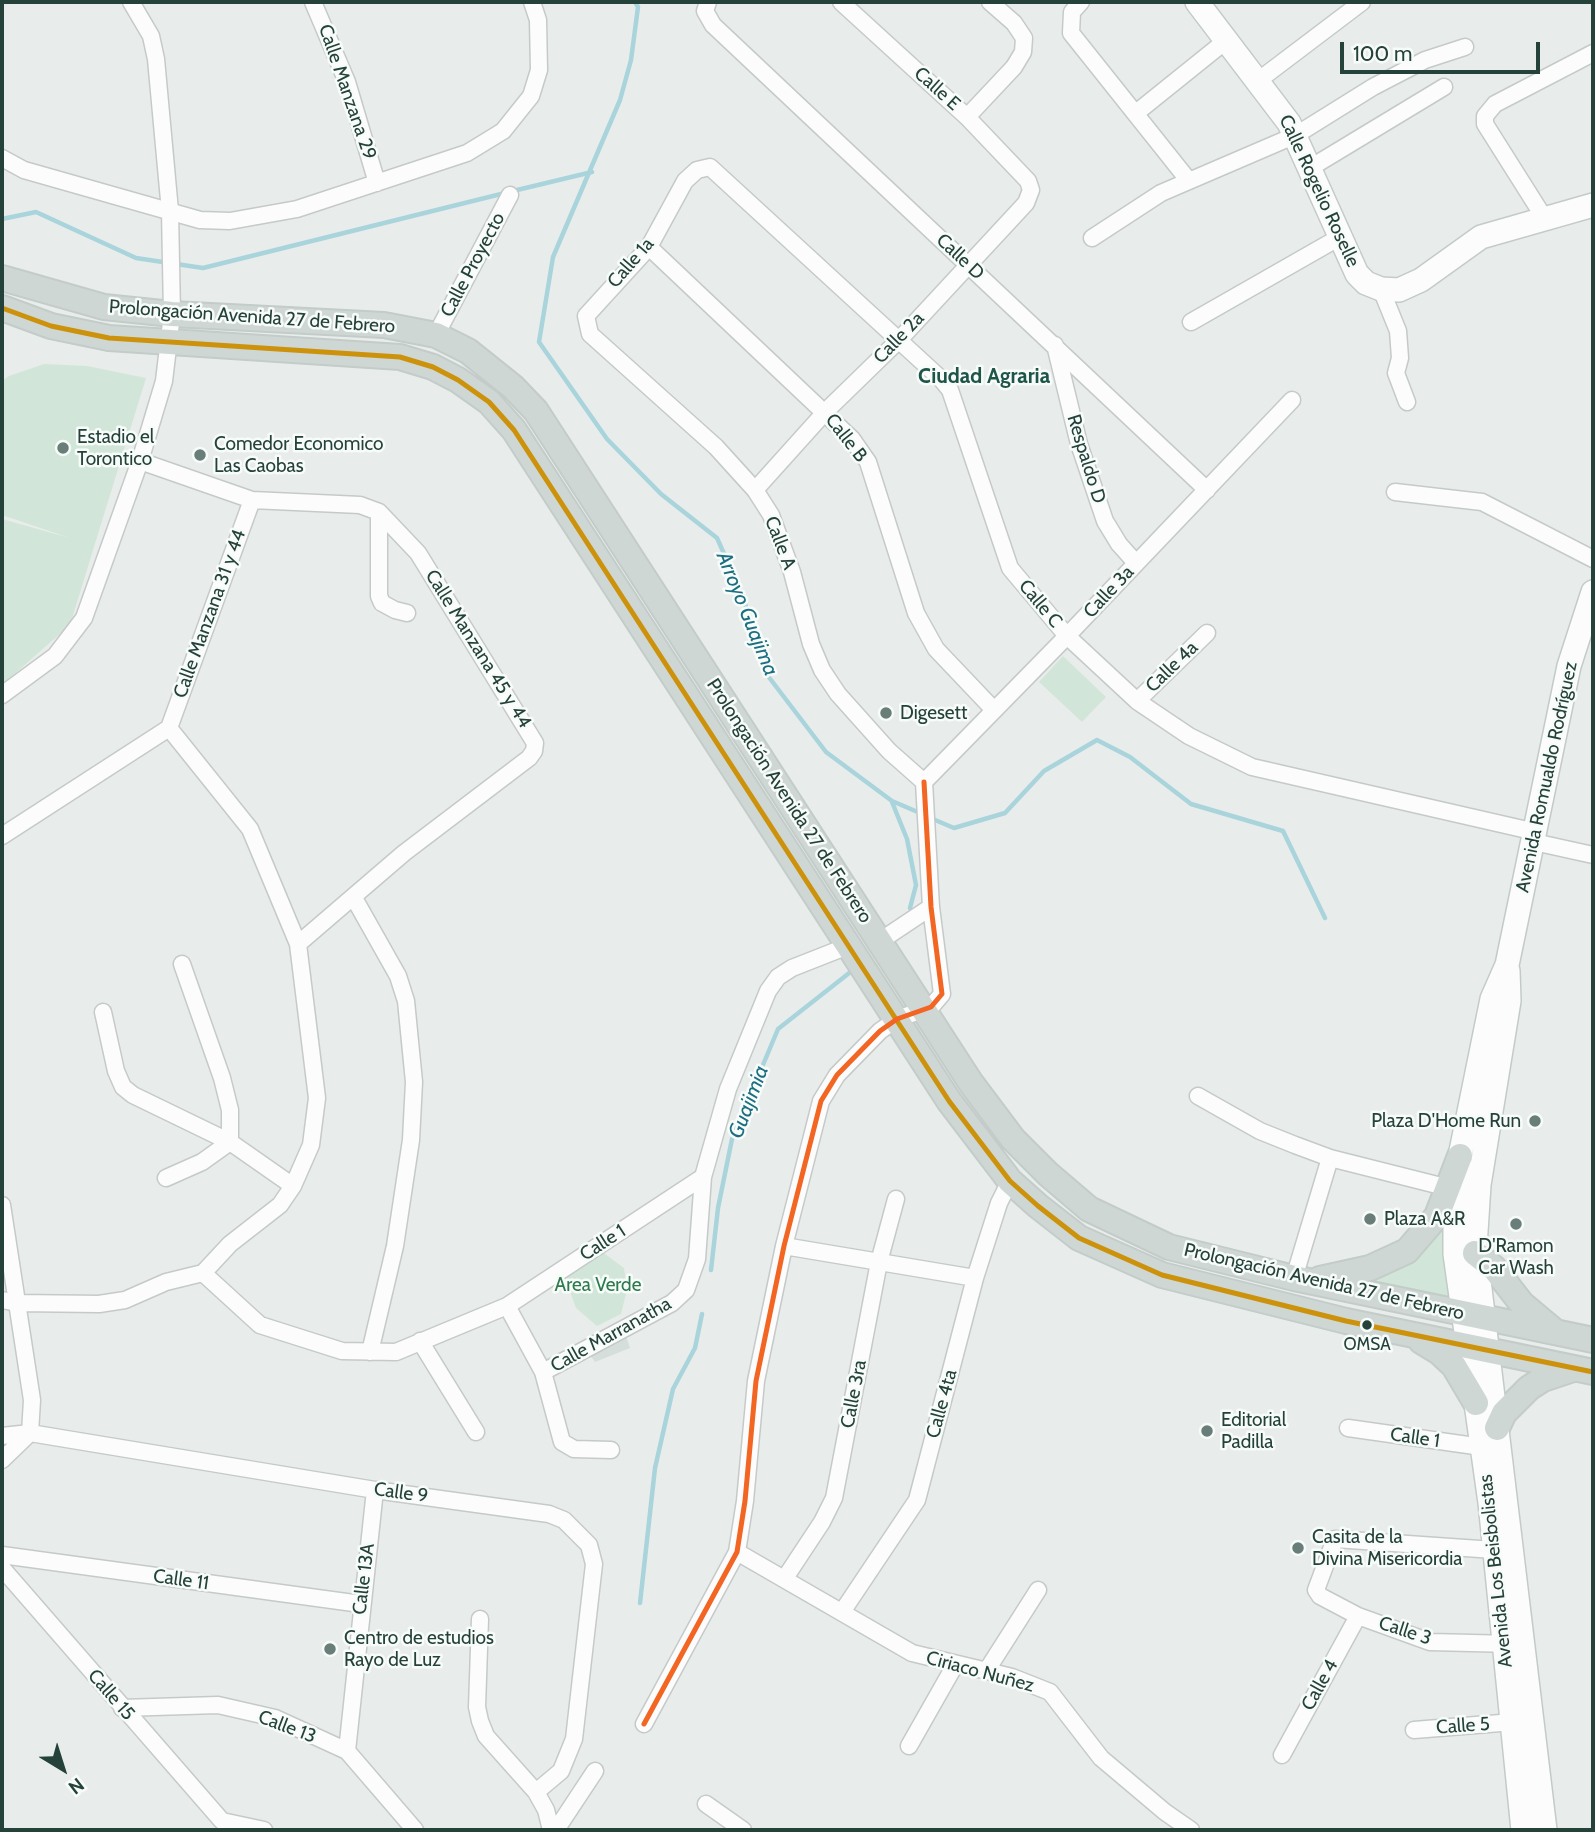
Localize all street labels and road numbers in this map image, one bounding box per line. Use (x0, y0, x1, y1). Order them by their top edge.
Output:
street label: Calle Manzana 29 (313, 21, 381, 163)
street label: Calle E (909, 62, 965, 116)
street label: Calle Rogelio Roselle (1274, 111, 1364, 271)
street label: Calle Proyecto (436, 209, 510, 321)
street label: Calle D (931, 229, 989, 285)
street label: Calle 1a (603, 233, 659, 293)
street label: Prolongación Avenida 27 de Febrero (108, 296, 396, 338)
street label: Calle 2a (869, 308, 929, 368)
street label: Calle B (820, 409, 872, 467)
street label: Respaldo D (1062, 412, 1110, 506)
street label: Calle A (759, 513, 801, 573)
street label: Calle Manzana 31 y 44 (169, 527, 251, 701)
street label: Calle 3a (1079, 561, 1139, 623)
street label: Calle Manzana 45 y 44 (420, 566, 536, 732)
street label: Calle C (1013, 575, 1067, 633)
street label: Calle 4a (1141, 637, 1203, 697)
street label: Avenida Romualdo Rodríguez (1511, 659, 1583, 895)
street label: Prolongación Avenida 27 de Febrero (701, 674, 877, 928)
street label: Calle 1 (576, 1220, 630, 1266)
street label: Prolongación Avenida 27 de Febrero (1182, 1239, 1466, 1325)
street label: Calle Marranatha (547, 1292, 675, 1378)
street label: Calle 3ra (836, 1358, 872, 1430)
street label: Calle 4ta (922, 1367, 962, 1441)
street label: Calle 1 (1389, 1423, 1441, 1453)
street label: Avenida Los Beisbolistas (1475, 1473, 1517, 1669)
street label: Calle 9 (372, 1478, 430, 1508)
street label: Calle 13A (348, 1542, 380, 1616)
street label: Calle 11 (152, 1565, 210, 1595)
street label: Calle 3 (1376, 1612, 1434, 1650)
street label: Ciriaco Nuñez (923, 1647, 1037, 1697)
street label: Calle 4 (1297, 1656, 1343, 1714)
street label: Calle 15 (83, 1665, 139, 1725)
street label: Calle 13 (255, 1706, 319, 1748)
street label: Calle 5 (1435, 1713, 1491, 1739)

